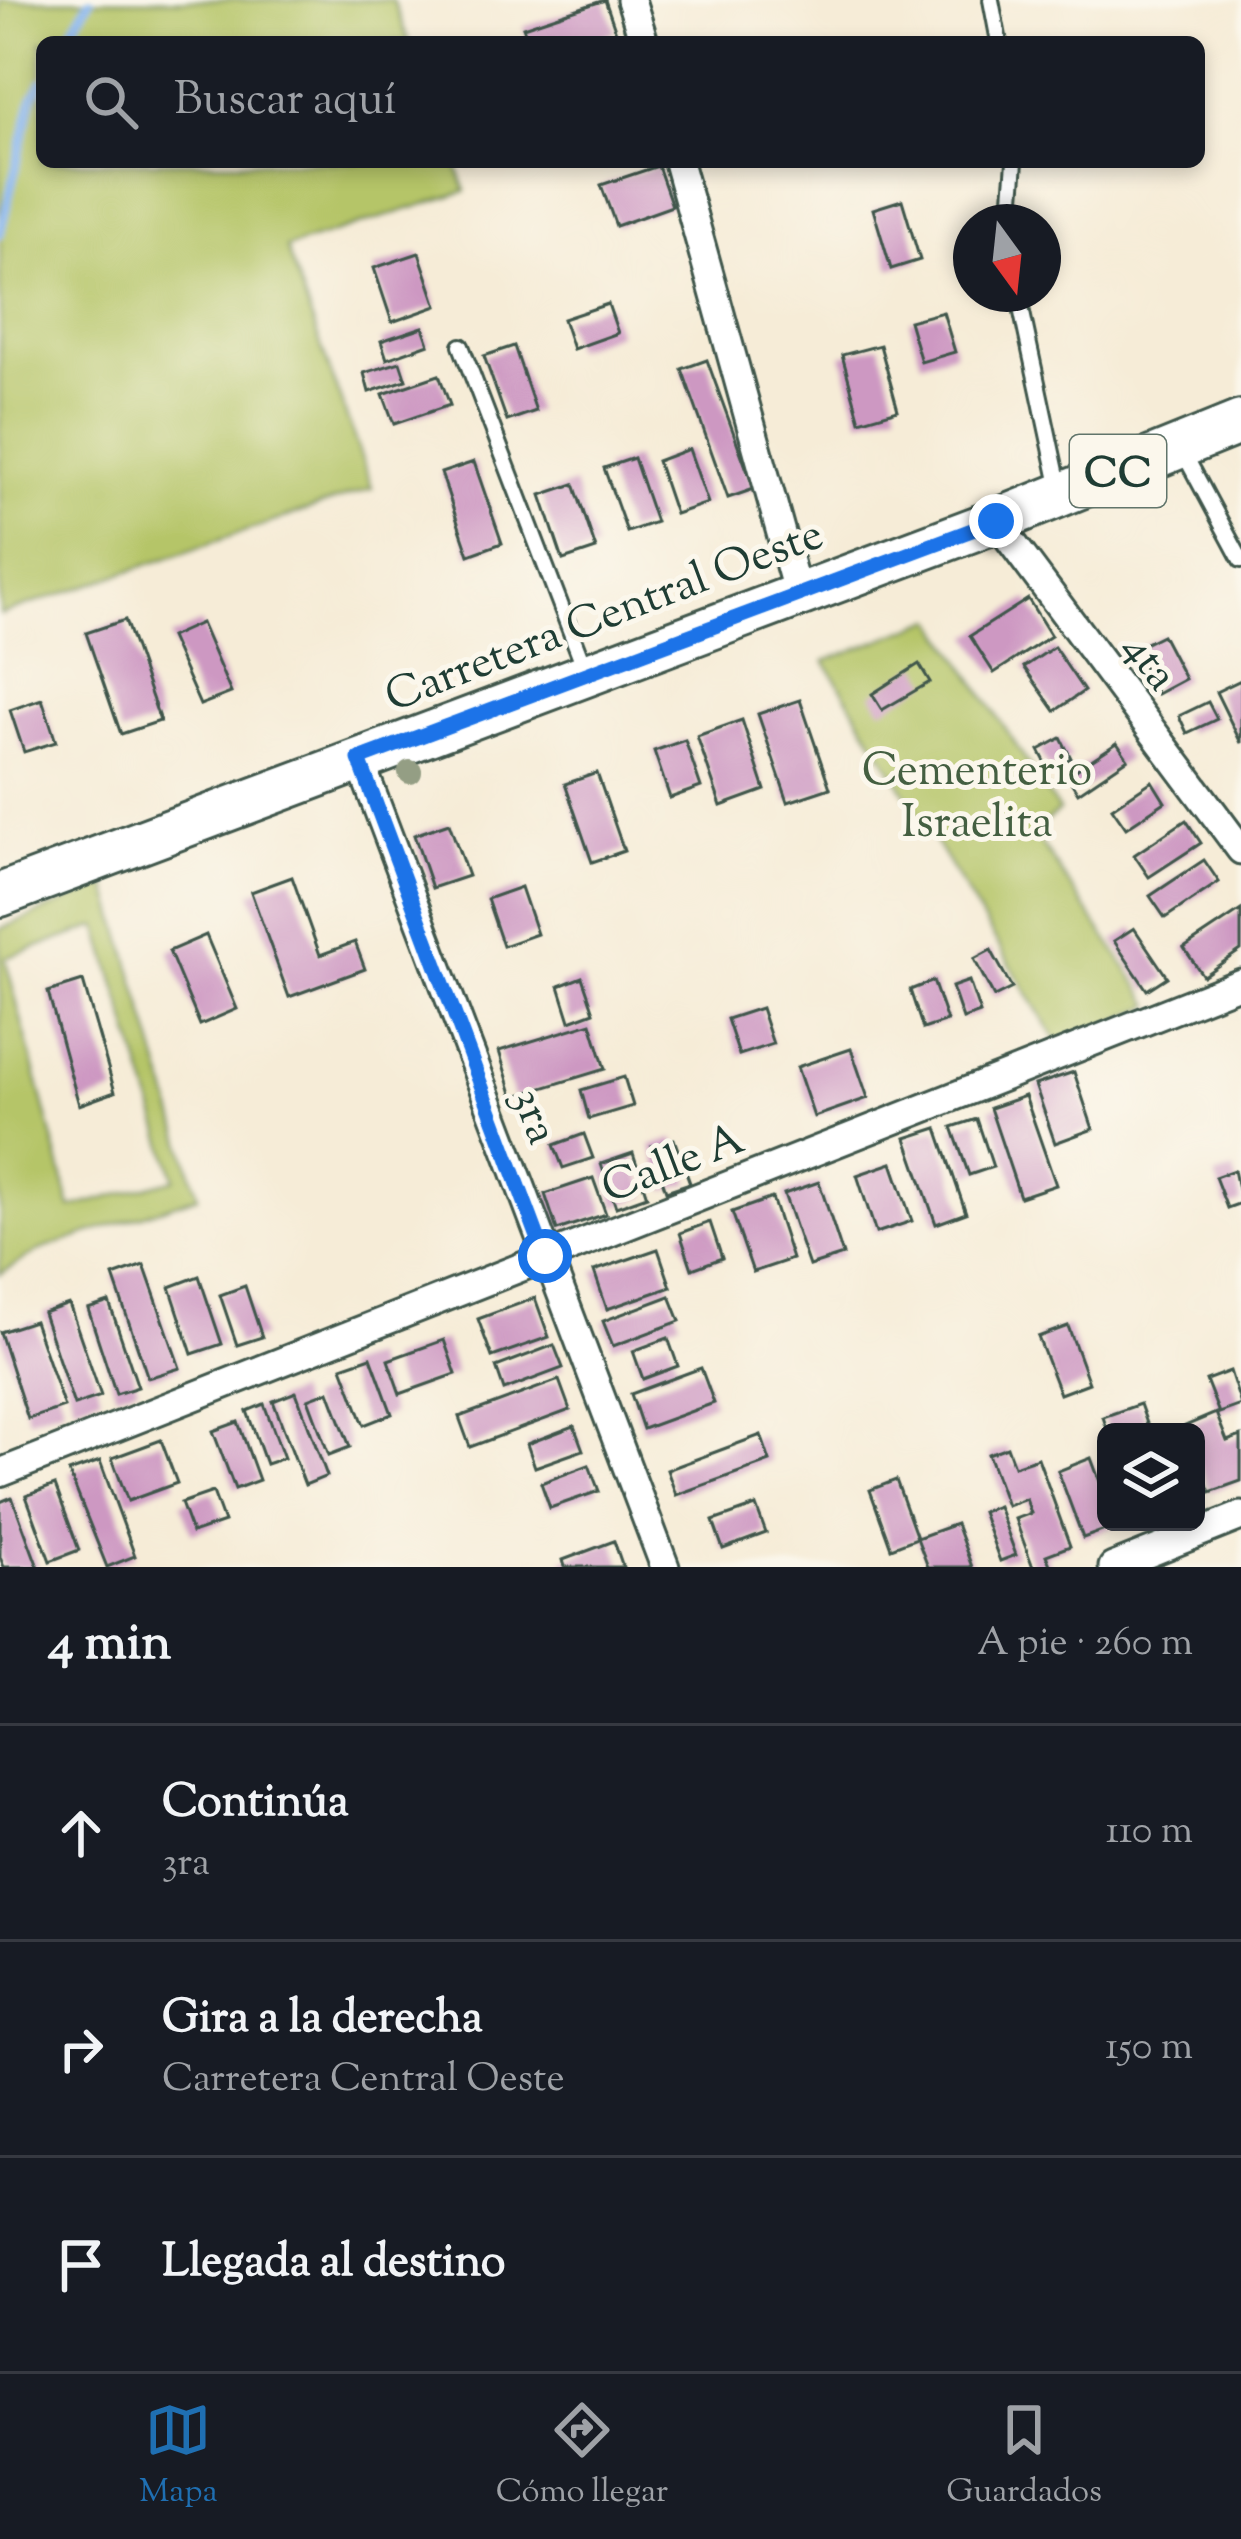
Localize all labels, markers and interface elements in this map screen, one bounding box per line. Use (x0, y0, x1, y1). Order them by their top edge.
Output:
search box (36, 36, 1205, 168)
icon: search (78, 69, 144, 135)
text: Buscar aquí (174, 70, 396, 135)
north arrow (953, 204, 1061, 312)
road number: CC (1070, 435, 1166, 507)
route end (969, 494, 1023, 548)
street label: Carretera Central Oeste (377, 505, 833, 732)
street label: 4ta (1104, 620, 1191, 706)
park label: Cementerio Israelita (862, 741, 1092, 858)
street label: 3ra (492, 1079, 572, 1154)
street label: Calle A (593, 1109, 755, 1223)
route start (518, 1229, 572, 1283)
map controls (1097, 1423, 1205, 1531)
button: layers (1097, 1423, 1205, 1531)
text: 4 min (48, 1609, 171, 1682)
text: A pie · 260 m (977, 1617, 1193, 1673)
text: Continúa (162, 1772, 349, 1837)
icon: ahead (48, 1800, 114, 1866)
text: 110 m (1106, 1805, 1193, 1861)
text: 3ra (162, 1837, 210, 1893)
text: Gira a la derecha (162, 1988, 483, 2053)
icon: right (48, 2016, 114, 2082)
text: 150 m (1105, 2021, 1193, 2077)
text: Carretera Central Oeste (162, 2053, 565, 2109)
icon: arrive (48, 2232, 114, 2298)
text: Llegada al destino (162, 2232, 506, 2297)
tab: Mapa (139, 2397, 218, 2517)
tab: Cómo llegar (496, 2397, 668, 2517)
tab: Guardados (946, 2397, 1102, 2517)

